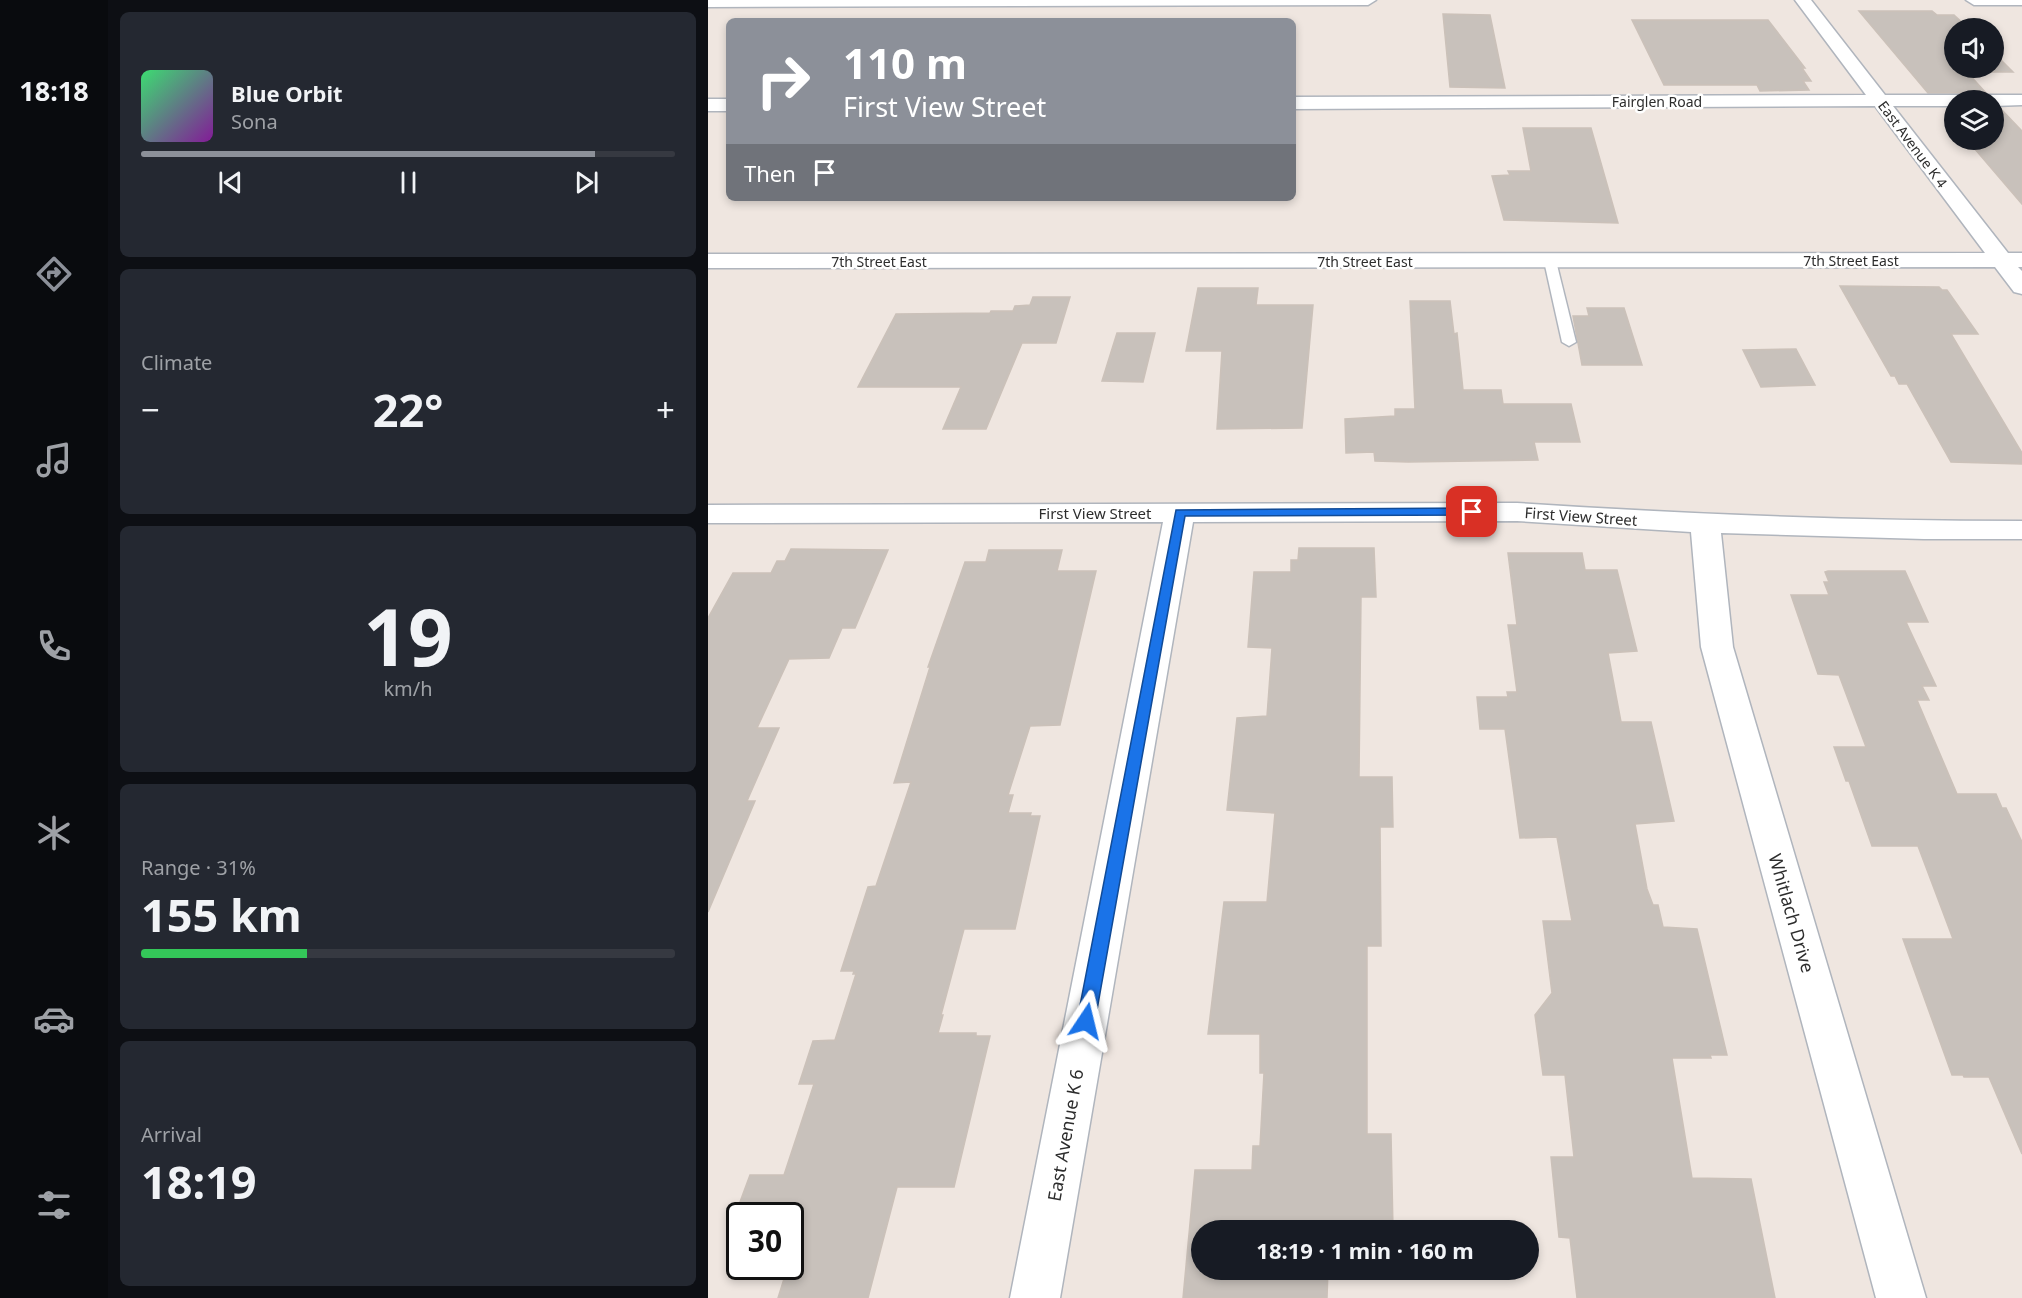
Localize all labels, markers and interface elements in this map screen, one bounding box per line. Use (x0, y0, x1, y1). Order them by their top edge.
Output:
map controls (1944, 18, 2004, 150)
button: sound (1944, 18, 2004, 78)
text: 110 m (843, 34, 967, 91)
icon: right (744, 42, 822, 120)
text: 18:18 (19, 72, 89, 109)
text: Blue Orbit (231, 78, 343, 108)
text: First View Street (843, 88, 1046, 125)
button: layers (1944, 90, 2004, 150)
street label: Fairglen Road (1612, 92, 1702, 111)
street label: East Avenue K 4 (1874, 97, 1952, 191)
text: Sona (231, 108, 278, 135)
icon: arrive (808, 156, 841, 189)
text: Then (744, 158, 796, 188)
icon: previous (214, 166, 247, 199)
icon: pause (392, 166, 425, 199)
icon: next (570, 166, 603, 199)
street label: 7th Street East (1803, 251, 1899, 270)
street label: 7th Street East (831, 252, 927, 271)
street label: 7th Street East (1317, 252, 1413, 271)
icon: directions (33, 253, 75, 295)
text: Climate (141, 349, 212, 376)
text: 22° (373, 379, 443, 440)
text: − (141, 387, 160, 432)
text: + (656, 387, 675, 432)
icon: music (33, 439, 75, 481)
pin (1446, 486, 1497, 537)
icon: arrive (1455, 495, 1488, 528)
street label: First View Street (1524, 502, 1639, 530)
street label: First View Street (1039, 503, 1152, 523)
text: 19 (363, 583, 453, 689)
icon: phone (33, 625, 75, 667)
text: km/h (383, 675, 433, 702)
icon: climate (33, 812, 75, 854)
street label: Whitlach Drive (1764, 851, 1820, 975)
text: Range · 31% (141, 854, 256, 881)
text: 155 km (141, 884, 302, 945)
position arrow (1054, 989, 1118, 1053)
icon: car (33, 998, 75, 1040)
street label: East Avenue K 6 (1042, 1067, 1088, 1203)
text: Arrival (141, 1121, 202, 1148)
text: 18:19 (141, 1151, 257, 1212)
icon: filters (33, 1184, 75, 1226)
speed limit sign: 30 (726, 1202, 804, 1280)
text: 18:19 · 1 min · 160 m (1256, 1235, 1474, 1265)

